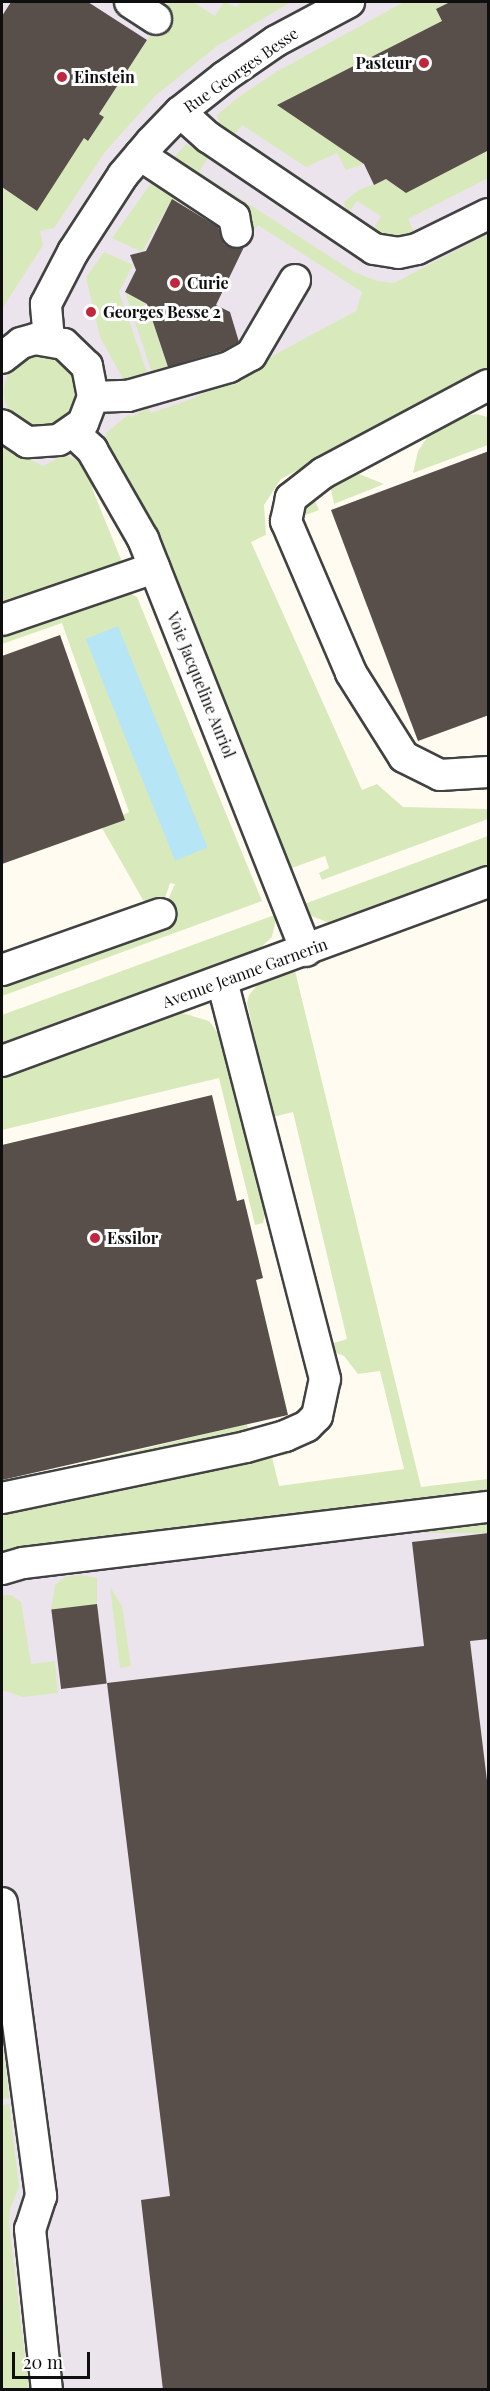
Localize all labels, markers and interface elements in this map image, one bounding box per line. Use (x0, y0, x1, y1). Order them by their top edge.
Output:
street label: Rue Georges Besse (180, 23, 302, 117)
place label: Pasteur (355, 53, 412, 73)
marker: Pasteur (417, 56, 431, 70)
place label: Einstein (74, 67, 135, 87)
marker: Einstein (55, 70, 69, 84)
place label: Curie (187, 273, 229, 293)
marker: Curie (168, 276, 182, 290)
place label: Georges Besse 2 (103, 302, 221, 322)
marker: Georges Besse 2 (84, 305, 98, 319)
street label: Voie Jacqueline Auriol (163, 609, 239, 761)
street label: Avenue Jeanne Garnerin (160, 934, 330, 1012)
place label: Essilor (107, 1228, 158, 1248)
marker: Essilor (88, 1231, 102, 1245)
scale bar (15, 2340, 93, 2378)
text: 20 m (23, 2350, 63, 2374)

